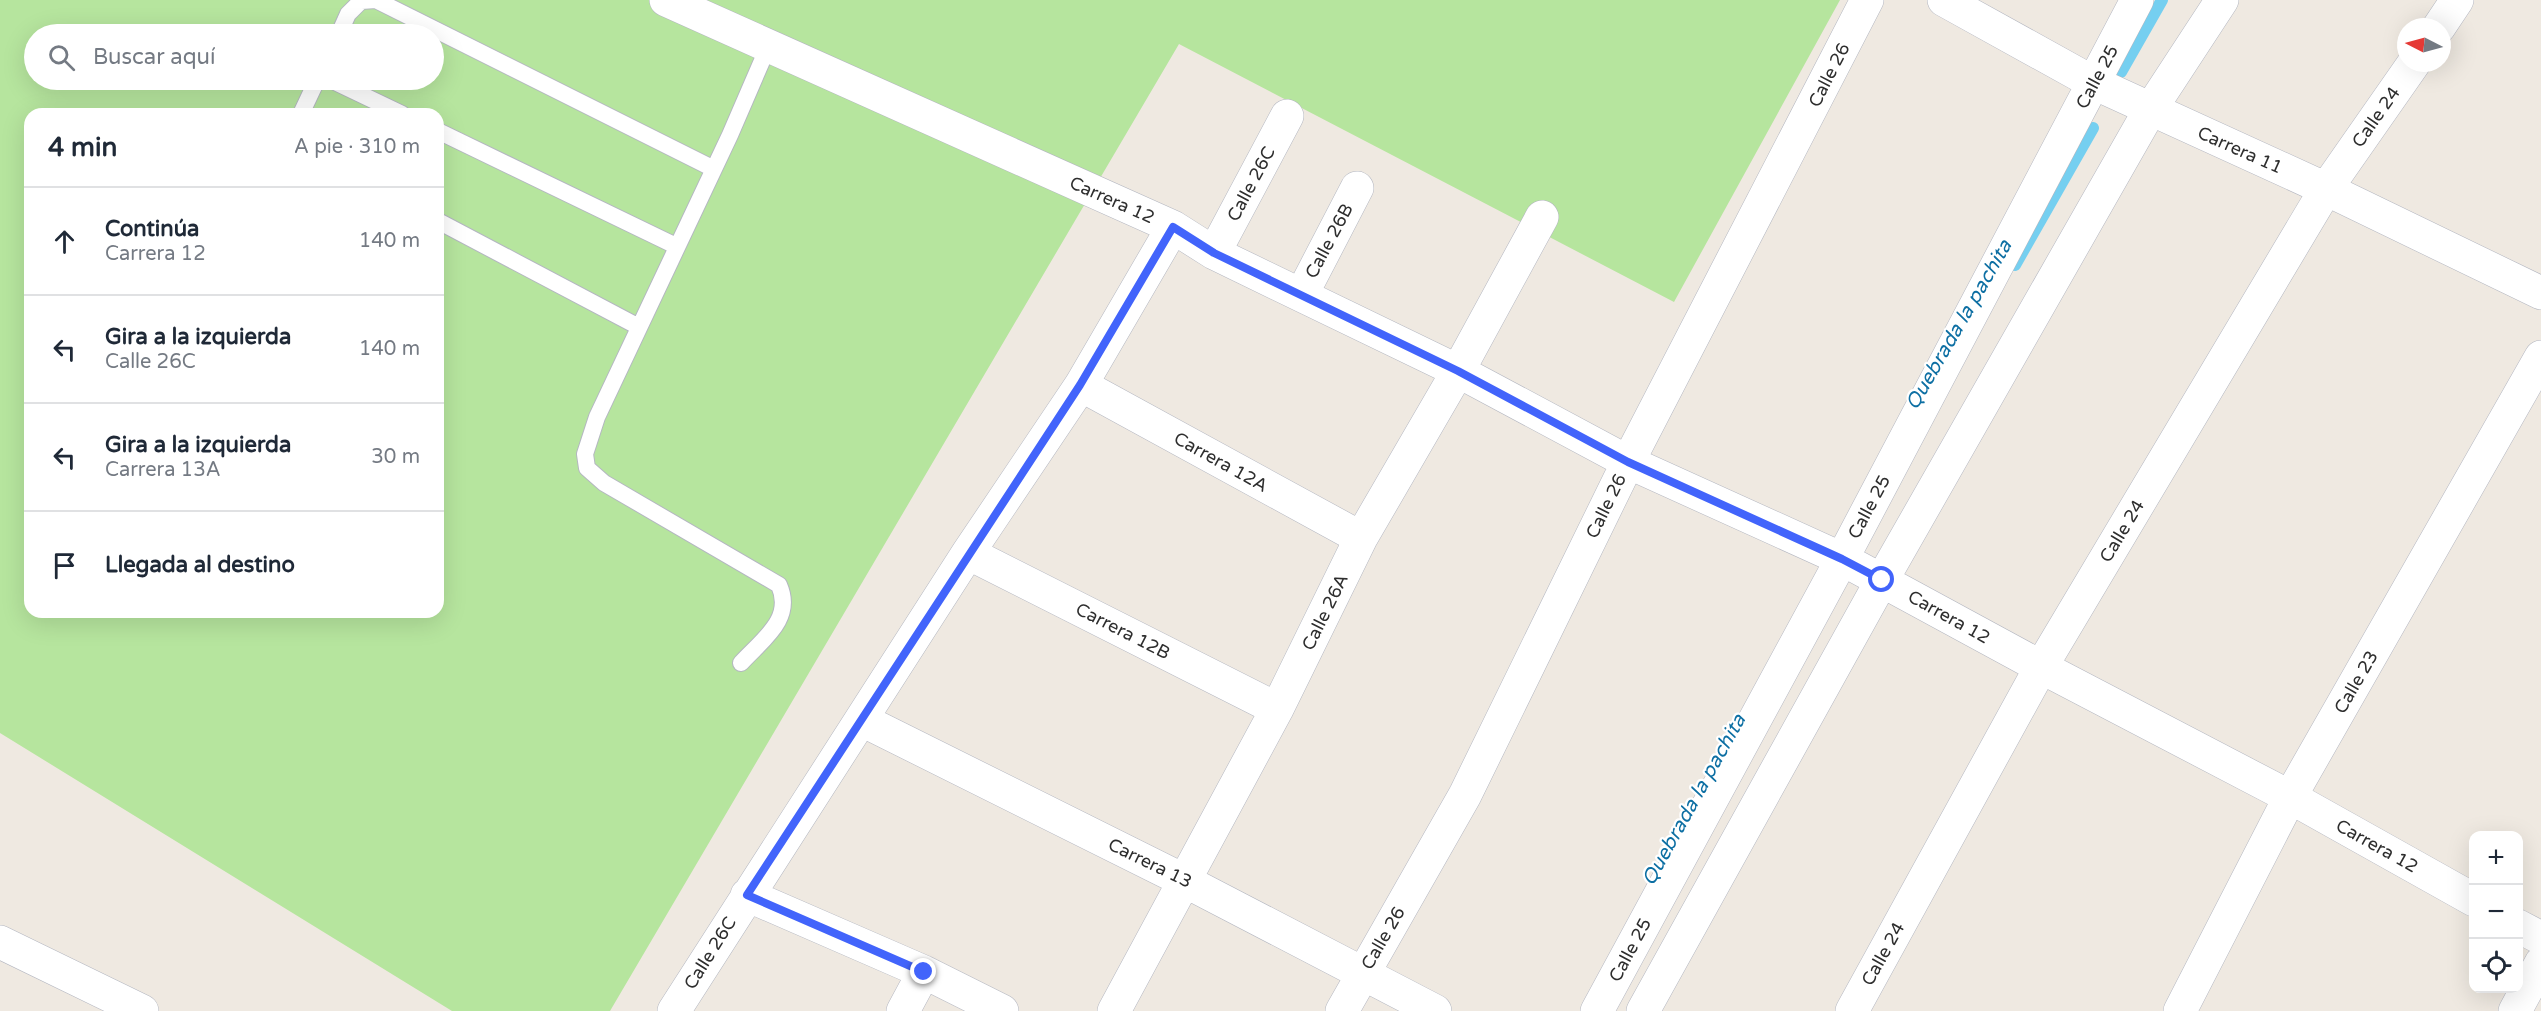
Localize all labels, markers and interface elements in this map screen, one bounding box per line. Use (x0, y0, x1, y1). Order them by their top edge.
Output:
north arrow (2397, 18, 2451, 72)
search box (24, 24, 444, 90)
street label: Calle 26 (1804, 39, 1854, 111)
icon: search (45, 41, 78, 74)
street label: Calle 25 (2071, 41, 2123, 113)
text: Buscar aquí (93, 44, 215, 70)
street label: Calle 24 (2347, 82, 2405, 152)
street label: Carrera 11 (2194, 122, 2286, 178)
text: 4 min (48, 132, 117, 163)
text: A pie · 310 m (294, 135, 420, 159)
street label: Calle 26C (1222, 143, 1280, 225)
street label: Carrera 12 (1066, 172, 1158, 228)
street label: Calle 26B (1300, 200, 1358, 282)
text: Continúa (105, 216, 199, 242)
icon: ahead (48, 225, 81, 258)
text: 140 m (359, 229, 420, 253)
water label: Quebrada la pachita (1901, 235, 2018, 414)
text: Carrera 12 (105, 242, 206, 266)
text: Gira a la izquierda (105, 324, 291, 350)
icon: left (48, 333, 81, 366)
text: 140 m (359, 337, 420, 361)
text: Calle 26C (105, 350, 196, 374)
street label: Carrera 12A (1170, 427, 1272, 497)
text: Gira a la izquierda (105, 432, 291, 458)
icon: left (48, 441, 81, 474)
text: 30 m (371, 445, 420, 469)
text: Carrera 13A (105, 458, 221, 482)
street label: Calle 26 (1581, 470, 1631, 542)
street label: Calle 25 (1843, 471, 1895, 543)
street label: Calle 24 (2095, 496, 2149, 566)
icon: arrive (48, 549, 81, 582)
text: Llegada al destino (105, 552, 295, 578)
route start (1868, 566, 1894, 592)
street label: Calle 26A (1297, 570, 1353, 654)
street label: Carrera 12 (1904, 585, 1994, 649)
street label: Carrera 12B (1072, 598, 1174, 664)
street label: Calle 23 (2329, 647, 2383, 717)
water label: Quebrada la pachita (1637, 709, 1751, 890)
street label: Carrera 12 (2332, 814, 2422, 878)
map controls (2469, 831, 2523, 993)
button: + (2469, 831, 2523, 885)
street label: Carrera 13 (1104, 833, 1196, 893)
button: − (2469, 885, 2523, 939)
street label: Calle 26 (1356, 903, 1410, 973)
street label: Calle 26C (679, 913, 741, 993)
street label: Calle 25 (1604, 914, 1656, 986)
street label: Calle 24 (1857, 918, 1909, 990)
button: locate (2469, 939, 2523, 993)
route end (910, 958, 936, 984)

